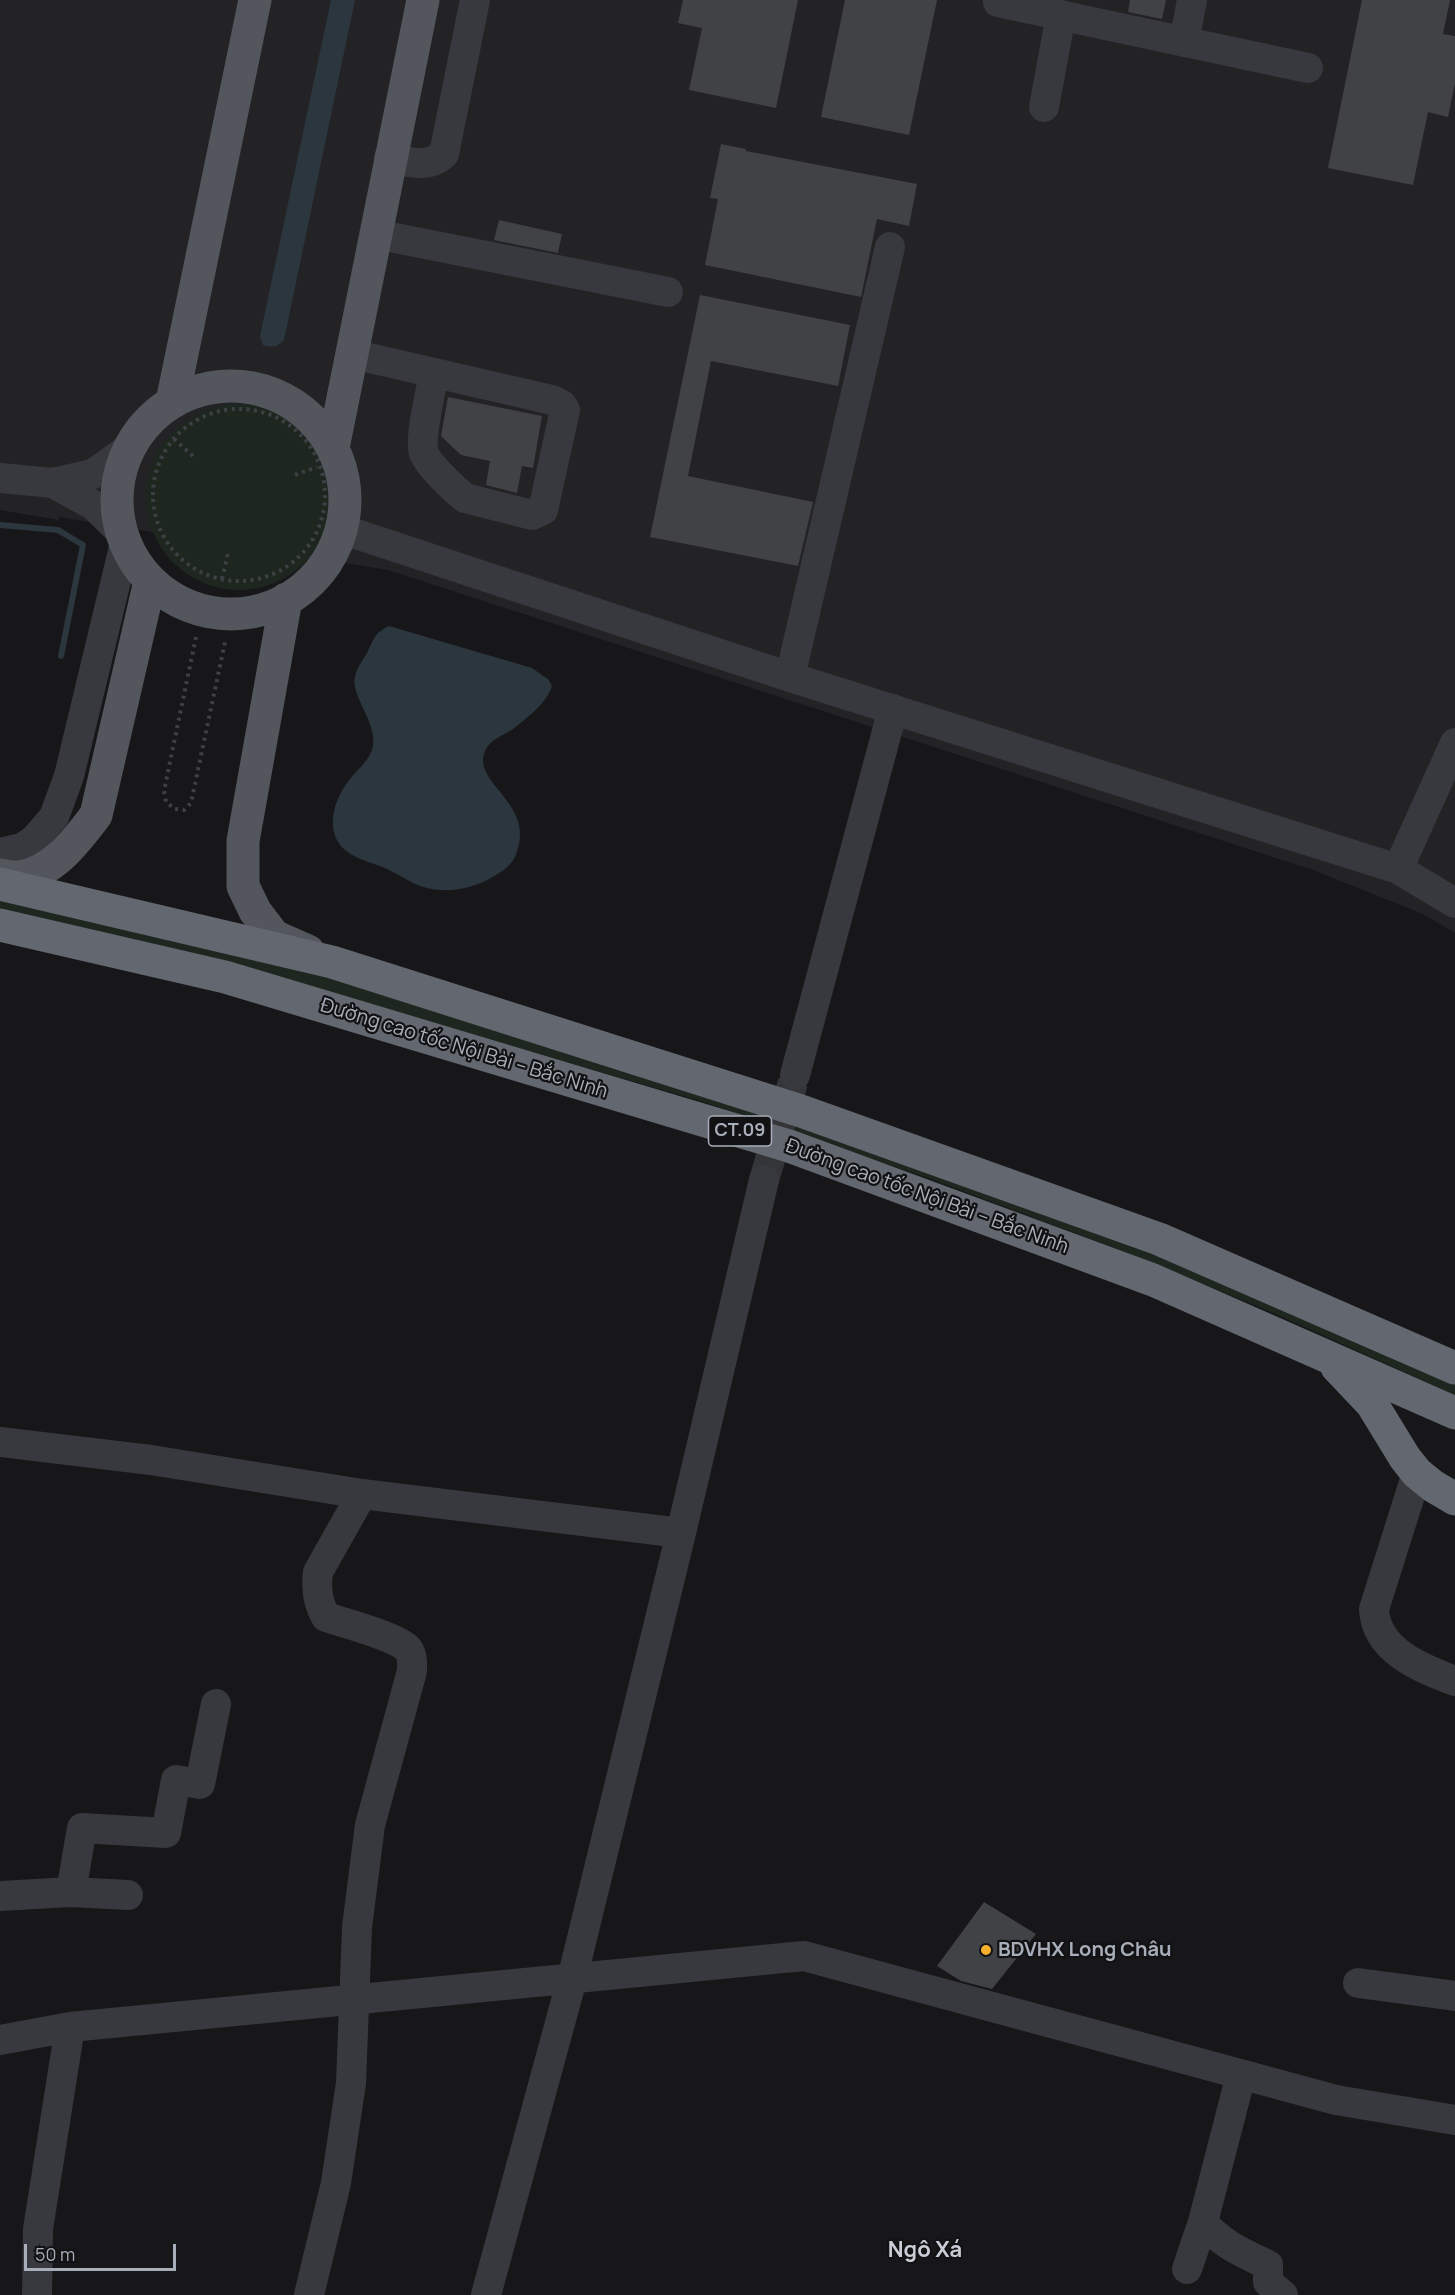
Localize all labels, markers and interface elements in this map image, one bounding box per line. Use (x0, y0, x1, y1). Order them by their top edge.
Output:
street label: Đường cao tốc Nội Bài – Bắc Ninh (317, 994, 611, 1104)
road number: CT.09 (708, 1116, 771, 1146)
street label: Đường cao tốc Nội Bài – Bắc Ninh (782, 1135, 1072, 1259)
place label: BDVHX Long Châu (998, 1938, 1172, 1962)
marker: BDVHX Long Châu (979, 1943, 993, 1957)
scale bar (27, 2232, 178, 2270)
district label: Ngô Xá (888, 2238, 962, 2264)
text: 50 m (35, 2242, 75, 2266)

